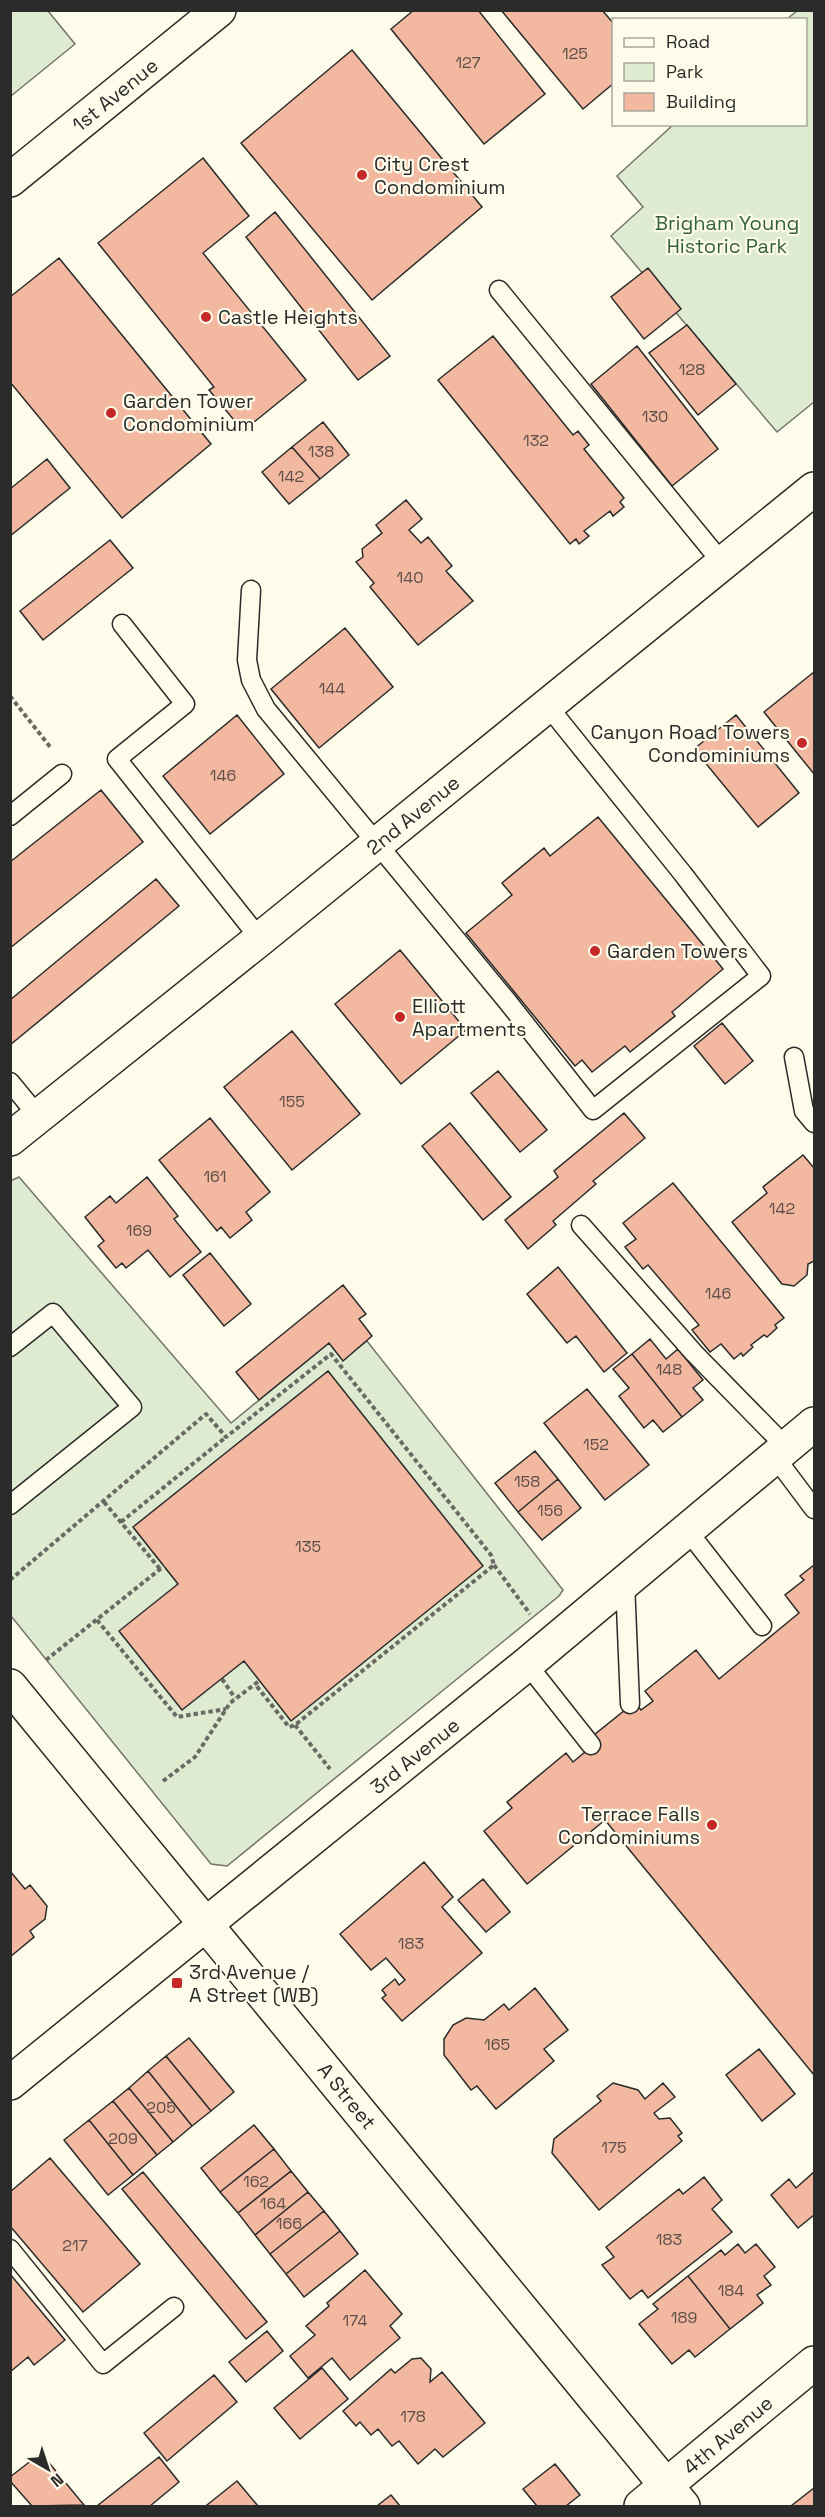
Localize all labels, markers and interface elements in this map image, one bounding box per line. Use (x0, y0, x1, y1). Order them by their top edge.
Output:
legend (612, 18, 807, 126)
text: Road (666, 30, 710, 53)
house number: 125 (562, 43, 588, 64)
street label: 1st Avenue (67, 52, 163, 138)
house number: 127 (455, 52, 481, 73)
text: Park (666, 60, 704, 83)
text: Building (666, 90, 736, 113)
place label: City Crest Condominium (374, 151, 505, 200)
marker: City Crest Condominium (355, 168, 369, 182)
park label: Brigham Young Historic Park (655, 210, 799, 259)
place label: Castle Heights (218, 304, 358, 330)
marker: Castle Heights (199, 310, 213, 324)
house number: 128 (679, 359, 705, 380)
place label: Garden Tower Condominium (123, 388, 254, 437)
marker: Garden Tower Condominium (104, 406, 118, 420)
house number: 130 (642, 406, 668, 427)
house number: 132 (523, 430, 549, 451)
house number: 138 (308, 441, 334, 462)
house number: 142 (278, 466, 304, 487)
house number: 140 (397, 567, 423, 588)
house number: 144 (319, 678, 345, 699)
place label: Canyon Road Towers Condominiums (590, 719, 790, 768)
marker: Canyon Road Towers Condominiums (795, 736, 809, 750)
house number: 146 (210, 765, 236, 786)
street label: 2nd Avenue (361, 769, 465, 861)
place label: Garden Towers (607, 938, 748, 964)
marker: Garden Towers (588, 944, 602, 958)
place label: Elliott Apartments (412, 993, 526, 1042)
marker: Elliott Apartments (393, 1010, 407, 1024)
house number: 155 (279, 1091, 305, 1112)
house number: 161 (203, 1166, 227, 1187)
house number: 142 (769, 1198, 795, 1219)
house number: 169 (126, 1220, 152, 1241)
house number: 146 (705, 1283, 731, 1304)
house number: 148 (656, 1359, 682, 1380)
house number: 152 (583, 1434, 609, 1455)
house number: 158 (514, 1471, 540, 1492)
house number: 156 (537, 1500, 563, 1521)
house number: 135 (295, 1536, 321, 1557)
street label: 3rd Avenue (365, 1712, 465, 1800)
place label: Terrace Falls Condominiums (558, 1801, 700, 1850)
marker: Terrace Falls Condominiums (705, 1818, 719, 1832)
house number: 183 (398, 1933, 424, 1954)
place label: 3rd Avenue / A Street (WB) (189, 1959, 318, 2008)
marker: 3rd Avenue / A Street (WB) (170, 1976, 184, 1990)
house number: 165 (484, 2034, 510, 2055)
street label: A Street (312, 2057, 382, 2135)
house number: 205 (146, 2097, 176, 2118)
house number: 209 (108, 2128, 138, 2149)
house number: 175 (601, 2137, 627, 2158)
house number: 162 (243, 2171, 269, 2192)
house number: 164 (260, 2193, 286, 2214)
house number: 166 (276, 2213, 302, 2234)
house number: 183 (656, 2229, 682, 2250)
house number: 217 (62, 2235, 88, 2256)
house number: 184 (718, 2280, 744, 2301)
house number: 189 (671, 2307, 697, 2328)
house number: 174 (343, 2310, 367, 2331)
street label: 4th Avenue (678, 2390, 778, 2480)
house number: 178 (400, 2406, 426, 2427)
north arrow (18, 2439, 78, 2499)
text: N (46, 2469, 68, 2492)

